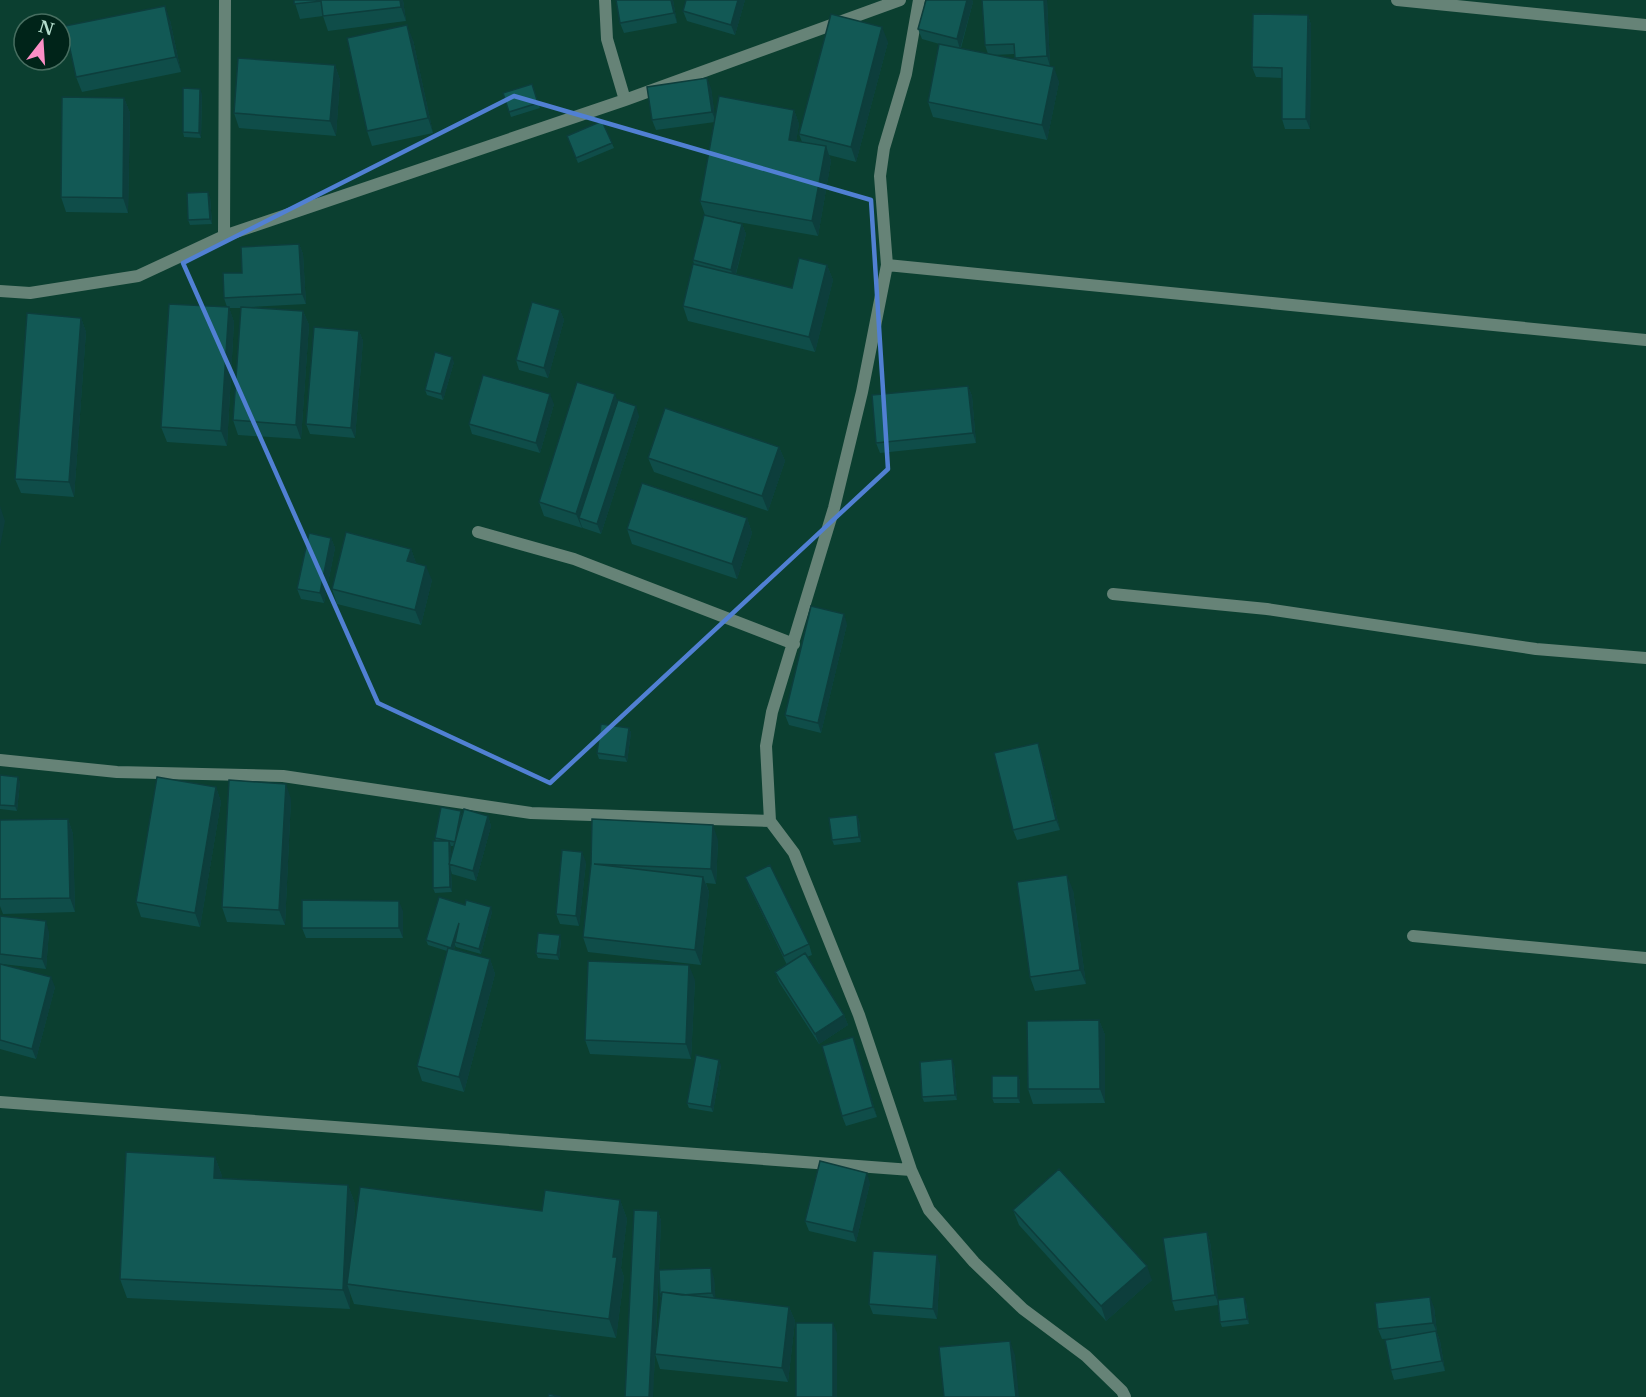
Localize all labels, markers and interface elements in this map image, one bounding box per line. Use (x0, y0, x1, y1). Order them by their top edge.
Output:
north arrow (12, 12, 72, 72)
text: N (36, 16, 57, 39)

